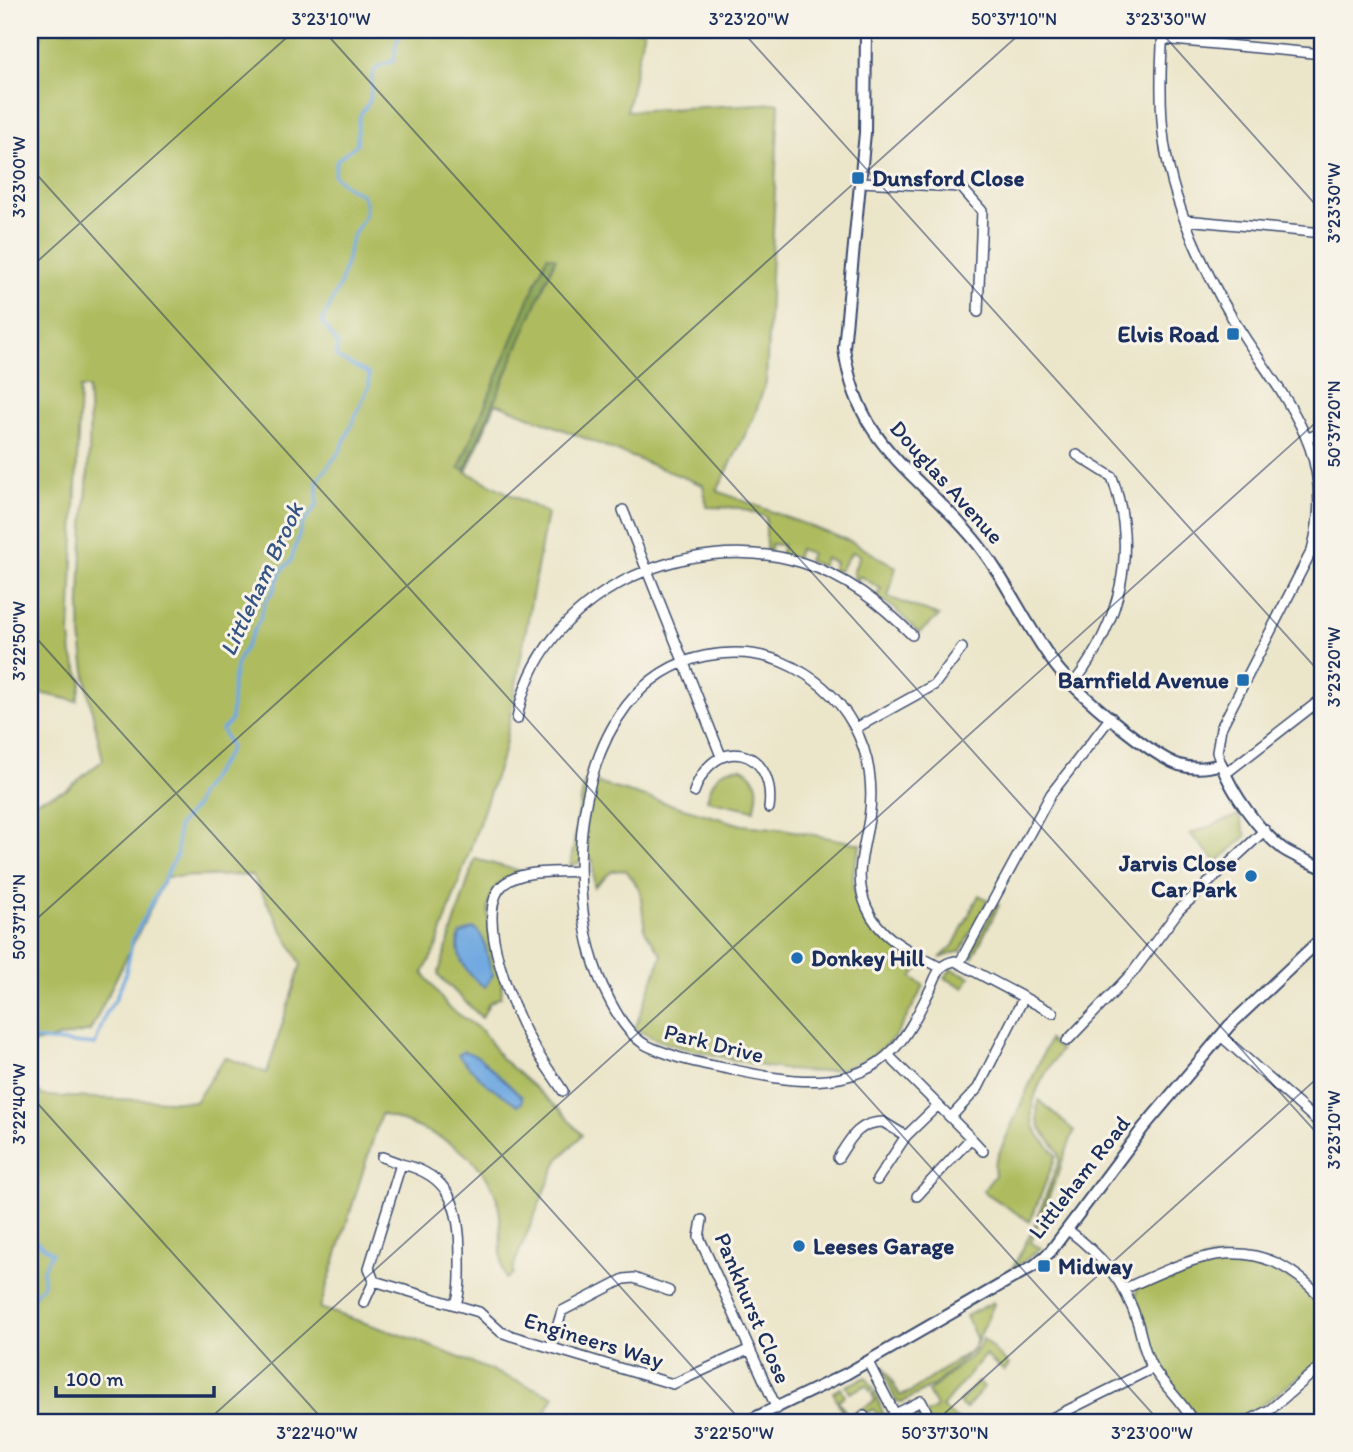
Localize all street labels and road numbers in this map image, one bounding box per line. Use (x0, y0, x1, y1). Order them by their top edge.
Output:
street label: Douglas Avenue (884, 414, 1010, 550)
street label: Park Drive (661, 1017, 767, 1069)
street label: Littleham Road (1022, 1109, 1136, 1244)
street label: Pankhurst Close (709, 1228, 797, 1388)
street label: Engineers Way (521, 1305, 667, 1375)

